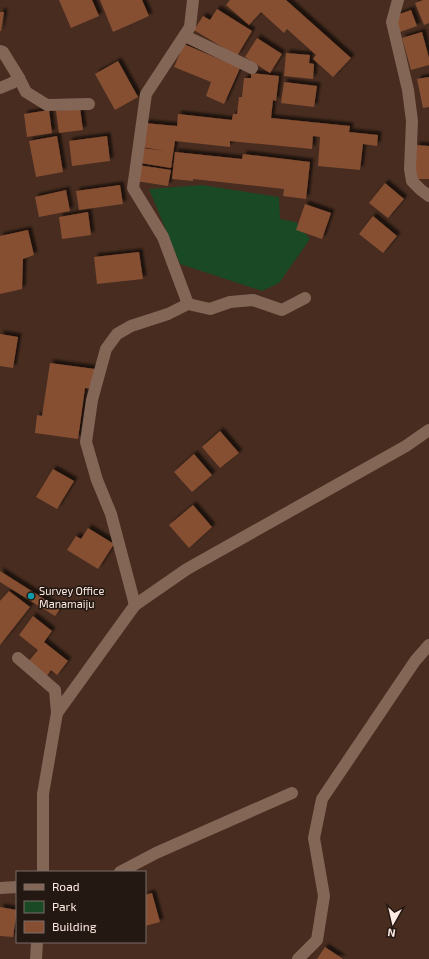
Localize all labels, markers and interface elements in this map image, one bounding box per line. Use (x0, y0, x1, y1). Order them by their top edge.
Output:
place label: Survey Office Manamaiju (39, 584, 104, 611)
marker: Survey Office Manamaiju (26, 591, 36, 601)
legend (16, 871, 146, 943)
text: Road (52, 879, 80, 893)
text: Park (52, 899, 77, 913)
north arrow (373, 903, 413, 943)
text: Building (52, 919, 97, 933)
text: N (387, 926, 396, 940)

